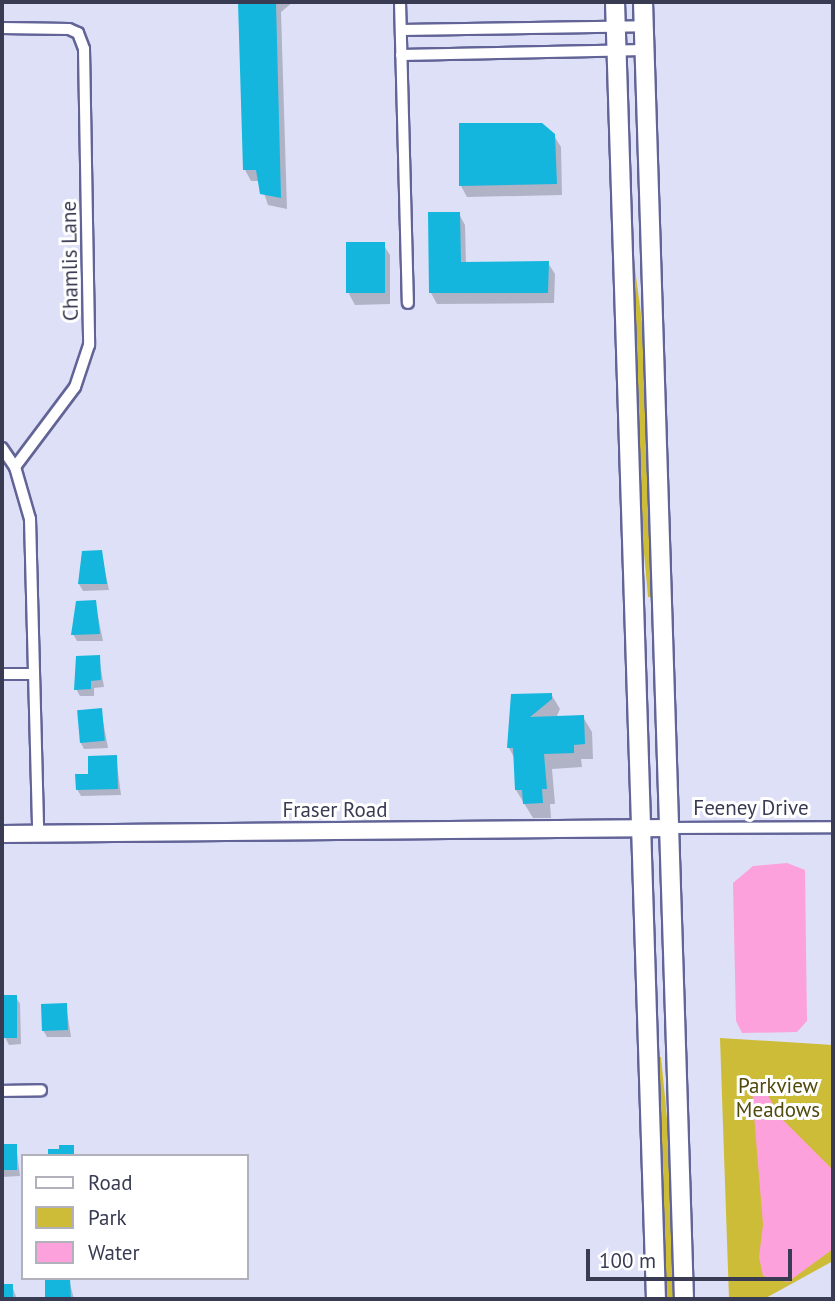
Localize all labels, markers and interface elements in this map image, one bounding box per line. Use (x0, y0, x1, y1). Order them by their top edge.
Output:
street label: Chamlis Lane (56, 201, 84, 321)
street label: Feeney Drive (693, 795, 809, 821)
street label: Fraser Road (282, 797, 388, 823)
park label: Parkview Meadows (736, 1073, 820, 1123)
legend (21, 1154, 248, 1280)
text: Road (88, 1169, 132, 1196)
text: Park (88, 1204, 127, 1231)
scale bar (590, 1234, 796, 1278)
text: Water (88, 1239, 140, 1266)
text: 100 m (599, 1247, 656, 1274)

